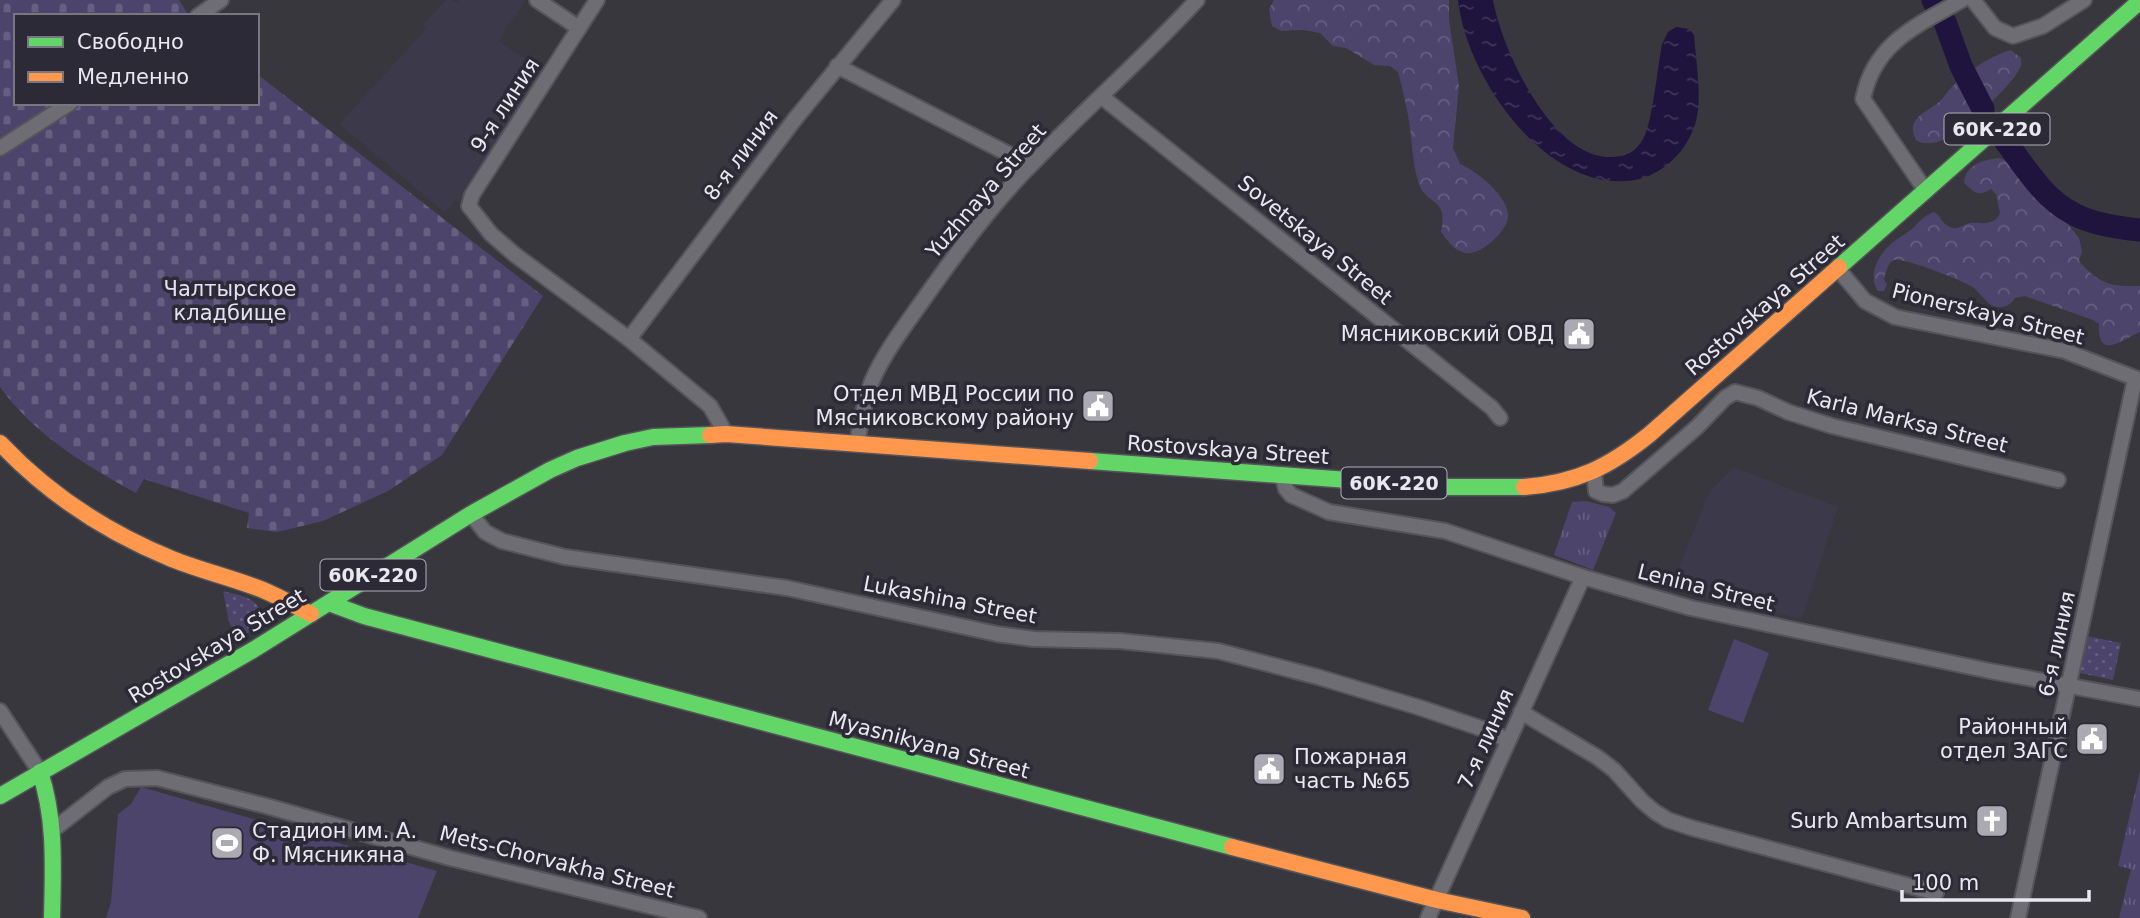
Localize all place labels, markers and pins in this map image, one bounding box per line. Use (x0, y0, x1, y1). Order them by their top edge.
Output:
public building icon: Мясниковский ОВД (1560, 315, 1598, 353)
place label: Мясниковский ОВД (1341, 322, 1554, 346)
place label: Отдел МВД России по Мясниковскому району (816, 382, 1074, 430)
public building icon: Отдел МВД России по Мясниковскому району (1079, 387, 1117, 425)
place label: Районный отдел ЗАГС (1940, 715, 2068, 763)
public building icon: Районный отдел ЗАГС (2073, 720, 2111, 758)
place label: Пожарная часть №65 (1294, 745, 1411, 793)
public building icon: Пожарная часть №65 (1250, 750, 1288, 788)
church icon: Surb Ambartsum (1973, 802, 2011, 840)
place label: Surb Ambartsum (1790, 809, 1968, 833)
place label: Стадион им. А. Ф. Мясникяна (252, 819, 417, 867)
sports icon: Стадион им. А. Ф. Мясникяна (208, 824, 246, 862)

